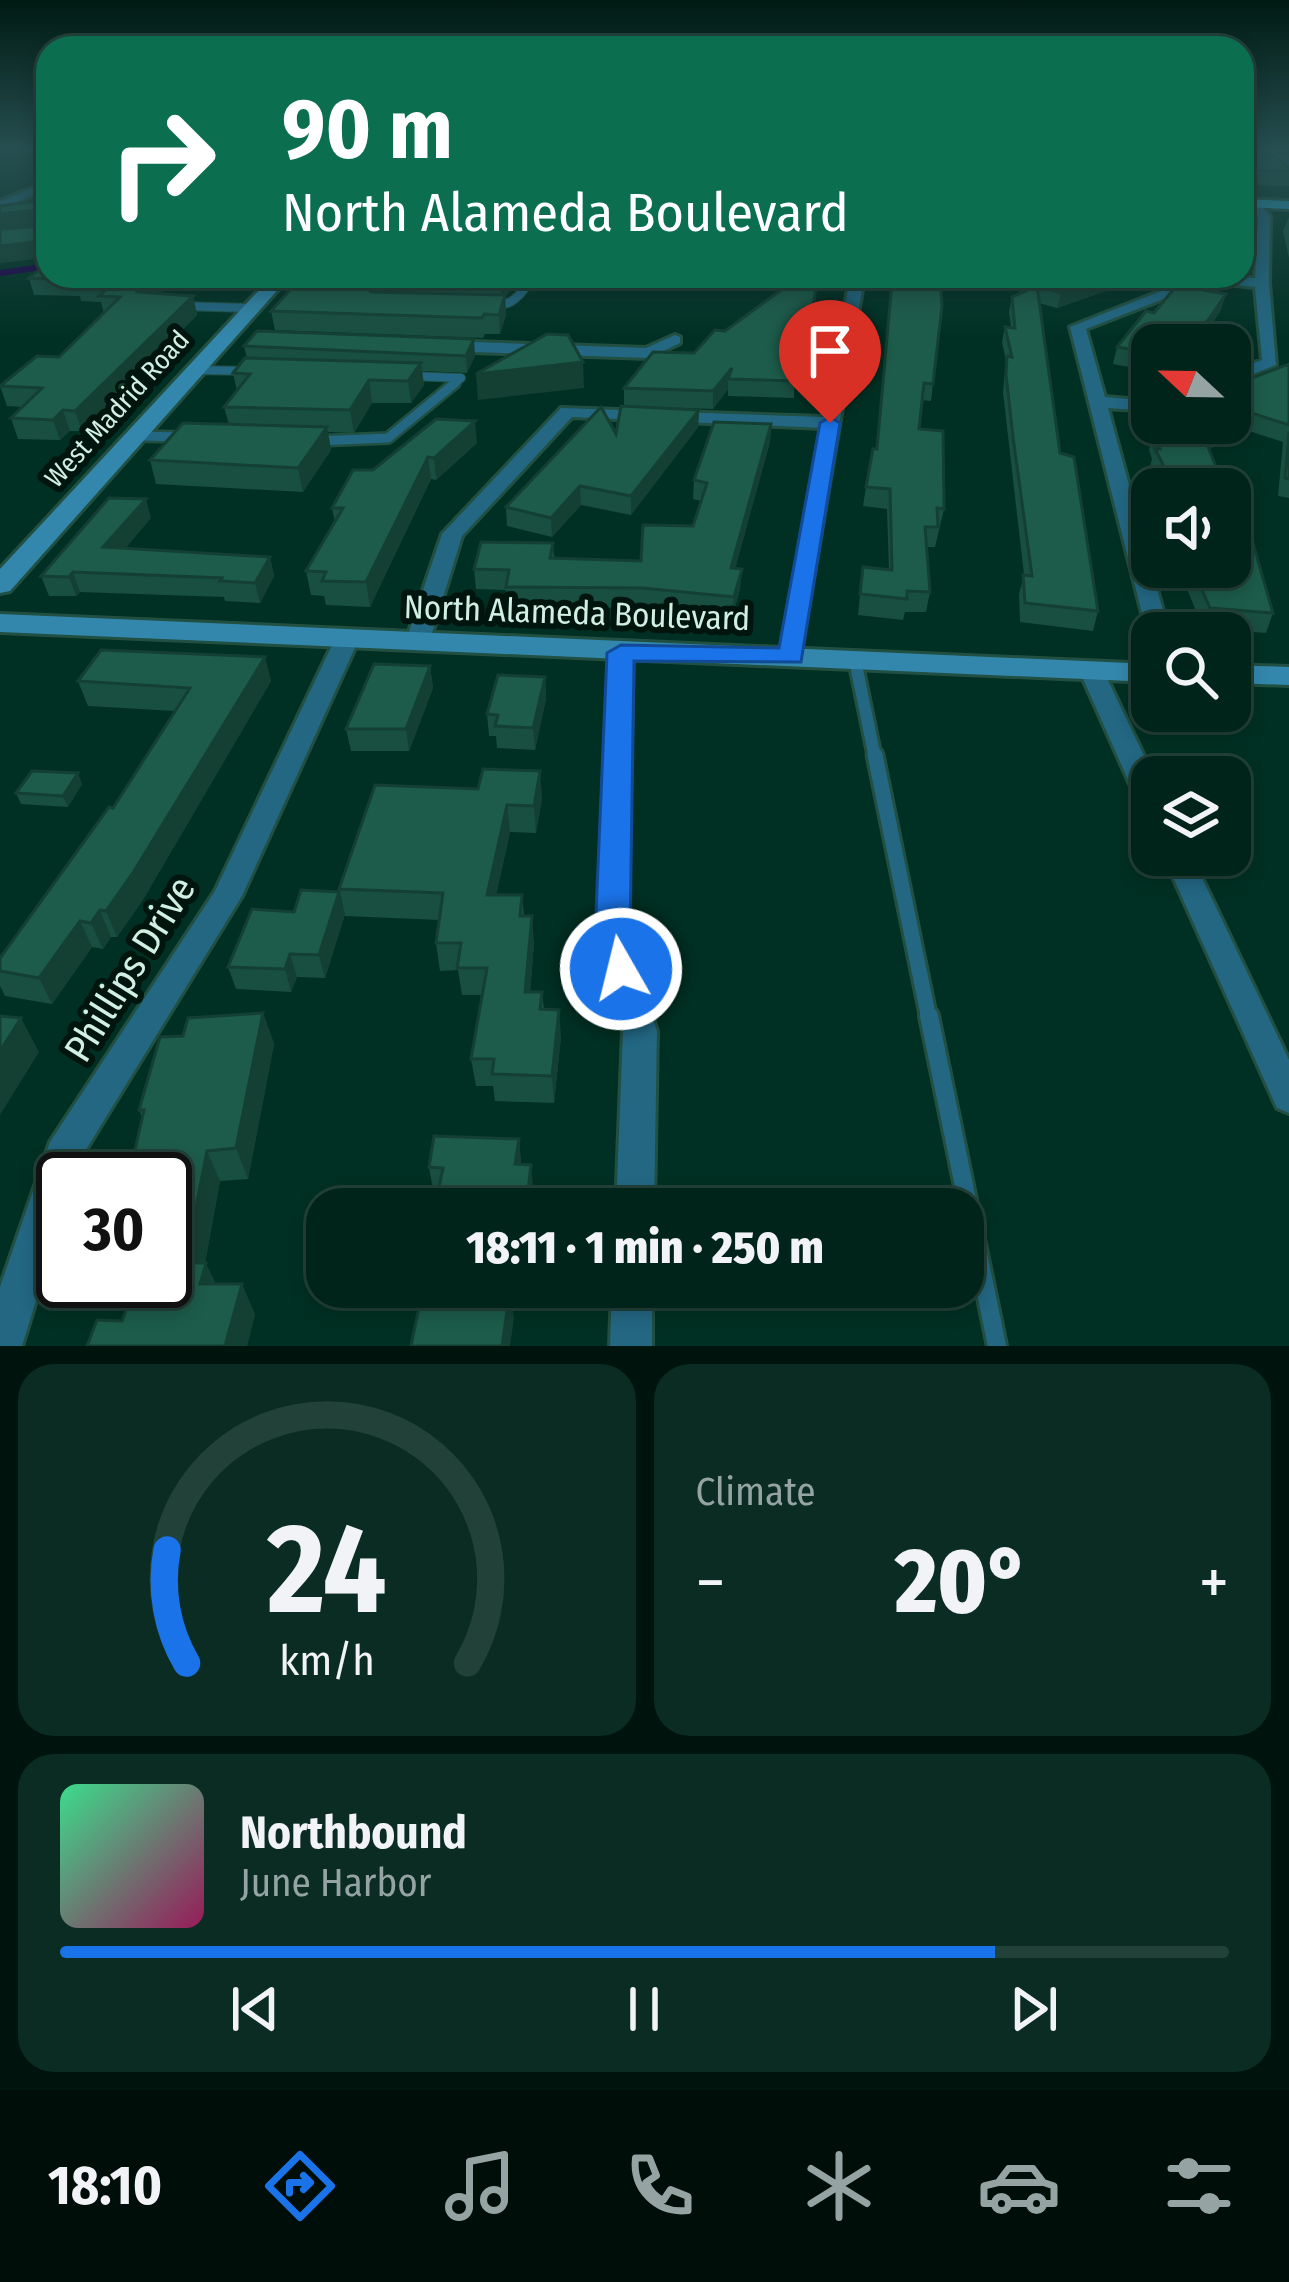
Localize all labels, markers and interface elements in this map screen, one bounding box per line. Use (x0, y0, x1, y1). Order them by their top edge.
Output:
text: 90 m (282, 79, 453, 180)
icon: right (84, 84, 240, 240)
text: North Alameda Boulevard (282, 181, 849, 245)
pin (779, 300, 881, 423)
icon: arrive (797, 318, 863, 384)
street label: West Madrid Road (38, 324, 196, 494)
north arrow (1131, 324, 1251, 444)
map controls (1131, 324, 1251, 876)
button: sound (1131, 468, 1251, 588)
street label: North Alameda Boulevard (403, 587, 751, 639)
button: search (1131, 612, 1251, 732)
button: layers (1131, 756, 1251, 876)
street label: Phillips Drive (55, 868, 205, 1070)
position arrow (558, 906, 684, 1032)
speed limit sign: 30 (36, 1152, 192, 1308)
text: 18:11 · 1 min · 250 m (466, 1221, 824, 1275)
text: Climate (696, 1469, 816, 1515)
text: 24 (266, 1495, 386, 1645)
text: 20° (895, 1528, 1029, 1636)
text: − (696, 1543, 725, 1622)
text: + (1199, 1543, 1229, 1622)
text: km/h (279, 1635, 375, 1686)
text: Northbound (240, 1806, 467, 1860)
text: June Harbor (240, 1860, 431, 1906)
icon: previous (222, 1976, 288, 2042)
icon: pause (611, 1976, 677, 2042)
icon: next (1001, 1976, 1067, 2042)
icon: directions (258, 2144, 342, 2228)
icon: music (438, 2144, 522, 2228)
icon: phone (618, 2144, 702, 2228)
icon: climate (797, 2144, 881, 2228)
icon: car (977, 2144, 1061, 2228)
icon: filters (1157, 2144, 1241, 2228)
text: 18:10 (48, 2154, 162, 2218)

